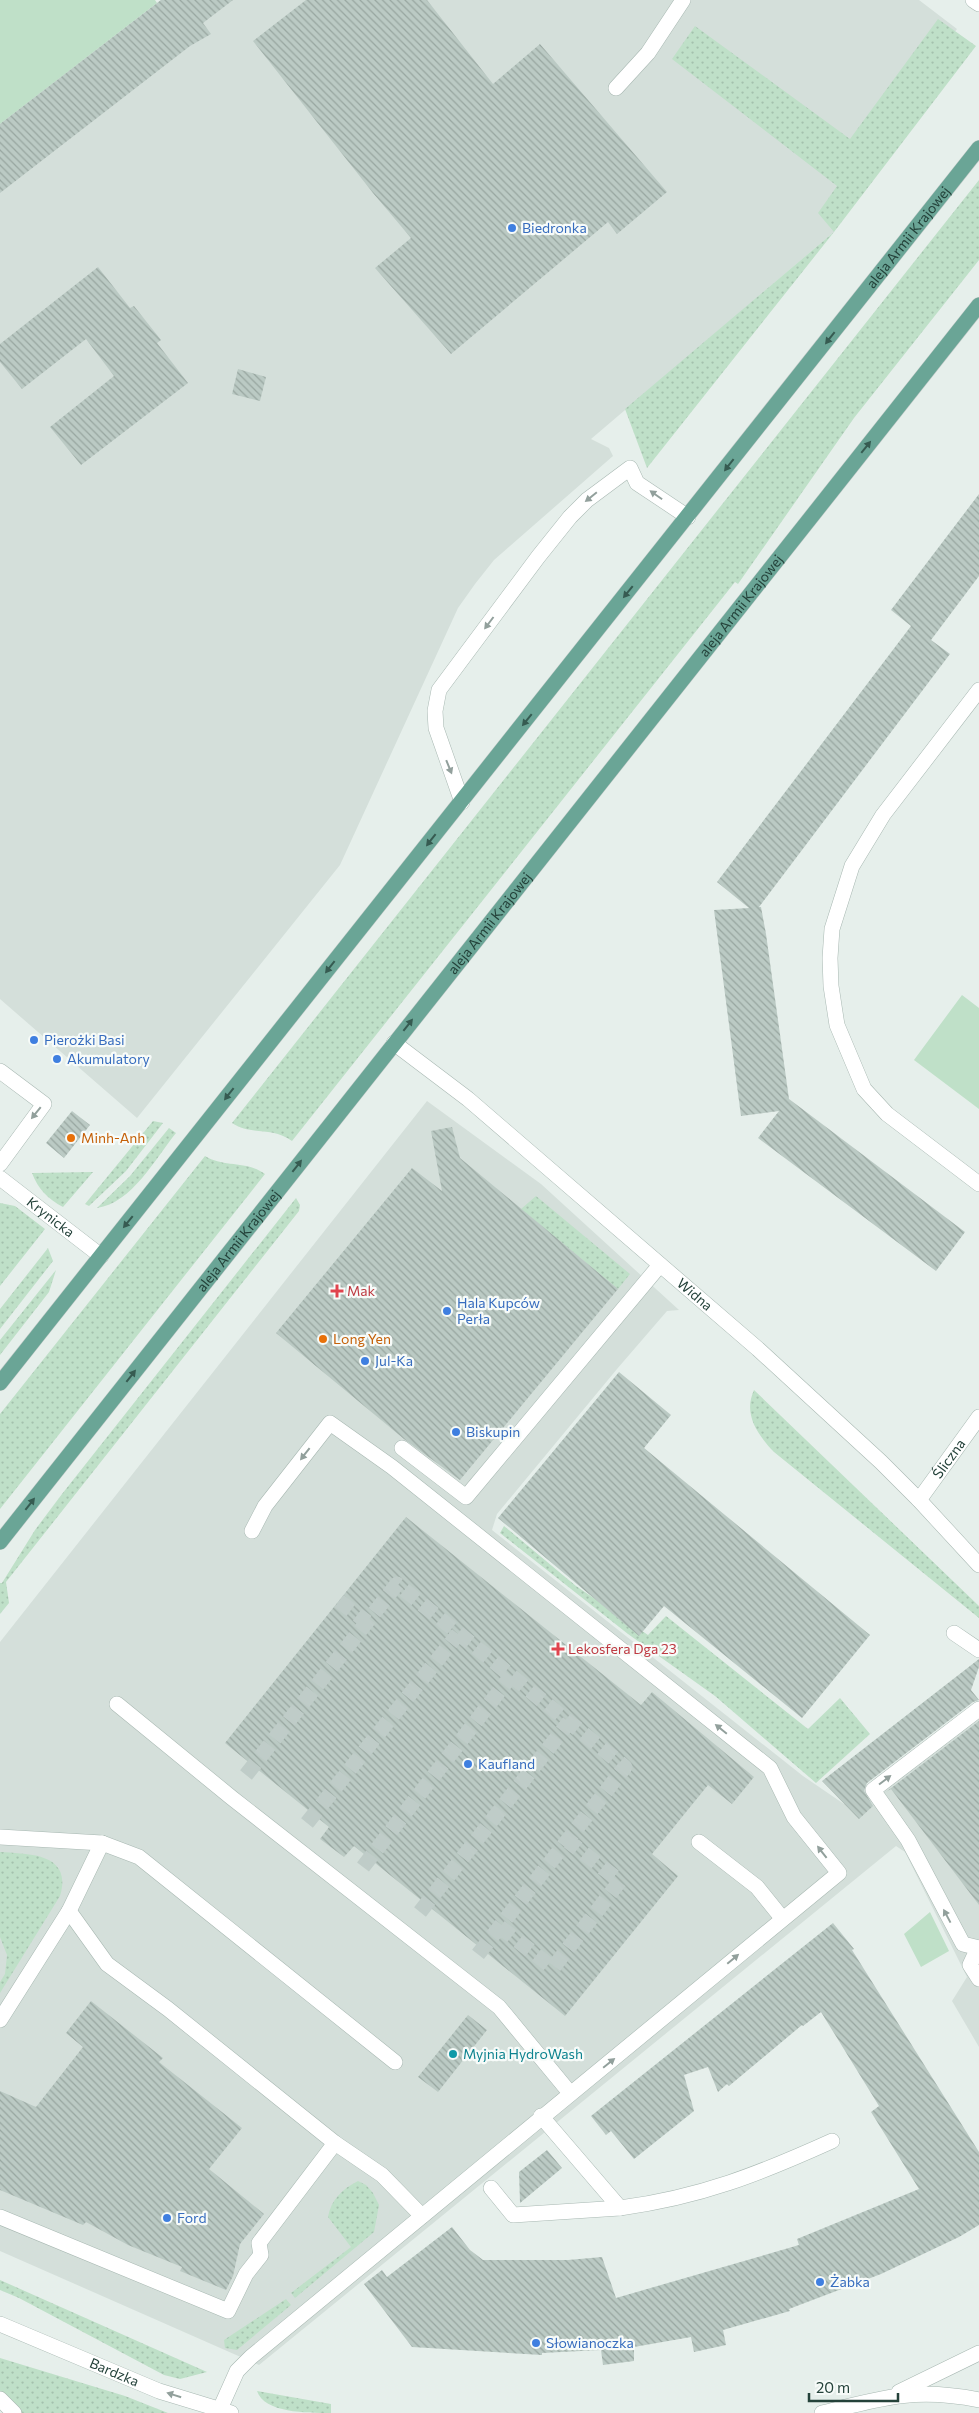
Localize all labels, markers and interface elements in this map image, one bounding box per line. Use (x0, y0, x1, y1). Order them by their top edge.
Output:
street label: aleja Armii Krajowej (862, 183, 953, 291)
place label: Biedronka (522, 219, 587, 236)
marker: Biedronka (506, 222, 518, 234)
one-way arrow (825, 331, 836, 344)
one-way arrow (860, 441, 871, 454)
one-way arrow (724, 458, 735, 471)
one-way arrow (649, 490, 663, 500)
one-way arrow (585, 492, 598, 503)
street label: aleja Armii Krajowej (695, 551, 786, 660)
one-way arrow (623, 585, 634, 598)
one-way arrow (484, 616, 494, 630)
one-way arrow (522, 713, 533, 726)
one-way arrow (445, 760, 453, 775)
one-way arrow (426, 833, 437, 846)
street label: aleja Armii Krajowej (444, 869, 535, 977)
one-way arrow (325, 960, 336, 973)
one-way arrow (403, 1018, 413, 1032)
place label: Pierożki Basi (44, 1031, 125, 1048)
marker: Pierożki Basi (28, 1034, 40, 1046)
place label: Akumulatory (67, 1050, 150, 1067)
marker: Akumulatory (51, 1053, 63, 1065)
one-way arrow (224, 1087, 235, 1100)
one-way arrow (31, 1106, 42, 1119)
place label: Minh-Anh (81, 1129, 145, 1146)
marker: Minh-Anh (65, 1132, 77, 1144)
one-way arrow (292, 1160, 302, 1173)
street label: aleja Armii Krajowej (192, 1186, 283, 1295)
street label: Krynicka (24, 1193, 78, 1240)
one-way arrow (123, 1215, 134, 1228)
street label: Widna (674, 1274, 716, 1314)
place label: Mak (347, 1282, 376, 1299)
marker: Mak (331, 1285, 343, 1297)
place label: Hala Kupców Perła (457, 1294, 540, 1327)
marker: Hala Kupców Perła (441, 1305, 453, 1317)
place label: Long Yen (333, 1330, 391, 1347)
marker: Long Yen (317, 1333, 329, 1345)
place label: Jul-Ka (375, 1352, 413, 1369)
marker: Jul-Ka (359, 1355, 371, 1367)
one-way arrow (126, 1370, 137, 1383)
place label: Biskupin (466, 1423, 520, 1440)
marker: Biskupin (450, 1426, 462, 1438)
street label: Śliczna (929, 1435, 968, 1481)
one-way arrow (299, 1448, 310, 1461)
one-way arrow (25, 1498, 36, 1511)
place label: Lekosfera Dga 23 (568, 1640, 677, 1657)
marker: Lekosfera Dga 23 (552, 1643, 564, 1655)
one-way arrow (715, 1723, 728, 1734)
place label: Kaufland (478, 1755, 535, 1772)
marker: Kaufland (462, 1758, 474, 1770)
one-way arrow (878, 1775, 891, 1786)
one-way arrow (817, 1846, 828, 1859)
one-way arrow (943, 1909, 951, 1924)
one-way arrow (726, 1953, 739, 1964)
place label: Myjnia HydroWash (463, 2045, 583, 2062)
marker: Myjnia HydroWash (447, 2048, 459, 2060)
one-way arrow (602, 2057, 615, 2068)
place label: Ford (177, 2209, 207, 2226)
marker: Ford (161, 2212, 173, 2224)
place label: Żabka (830, 2273, 870, 2290)
marker: Żabka (814, 2276, 826, 2288)
place label: Słowianoczka (546, 2334, 634, 2351)
marker: Słowianoczka (530, 2337, 542, 2349)
street label: Bardzka (87, 2354, 142, 2390)
scale bar (809, 2370, 898, 2402)
text: 20 m (816, 2378, 850, 2396)
one-way arrow (166, 2391, 181, 2399)

